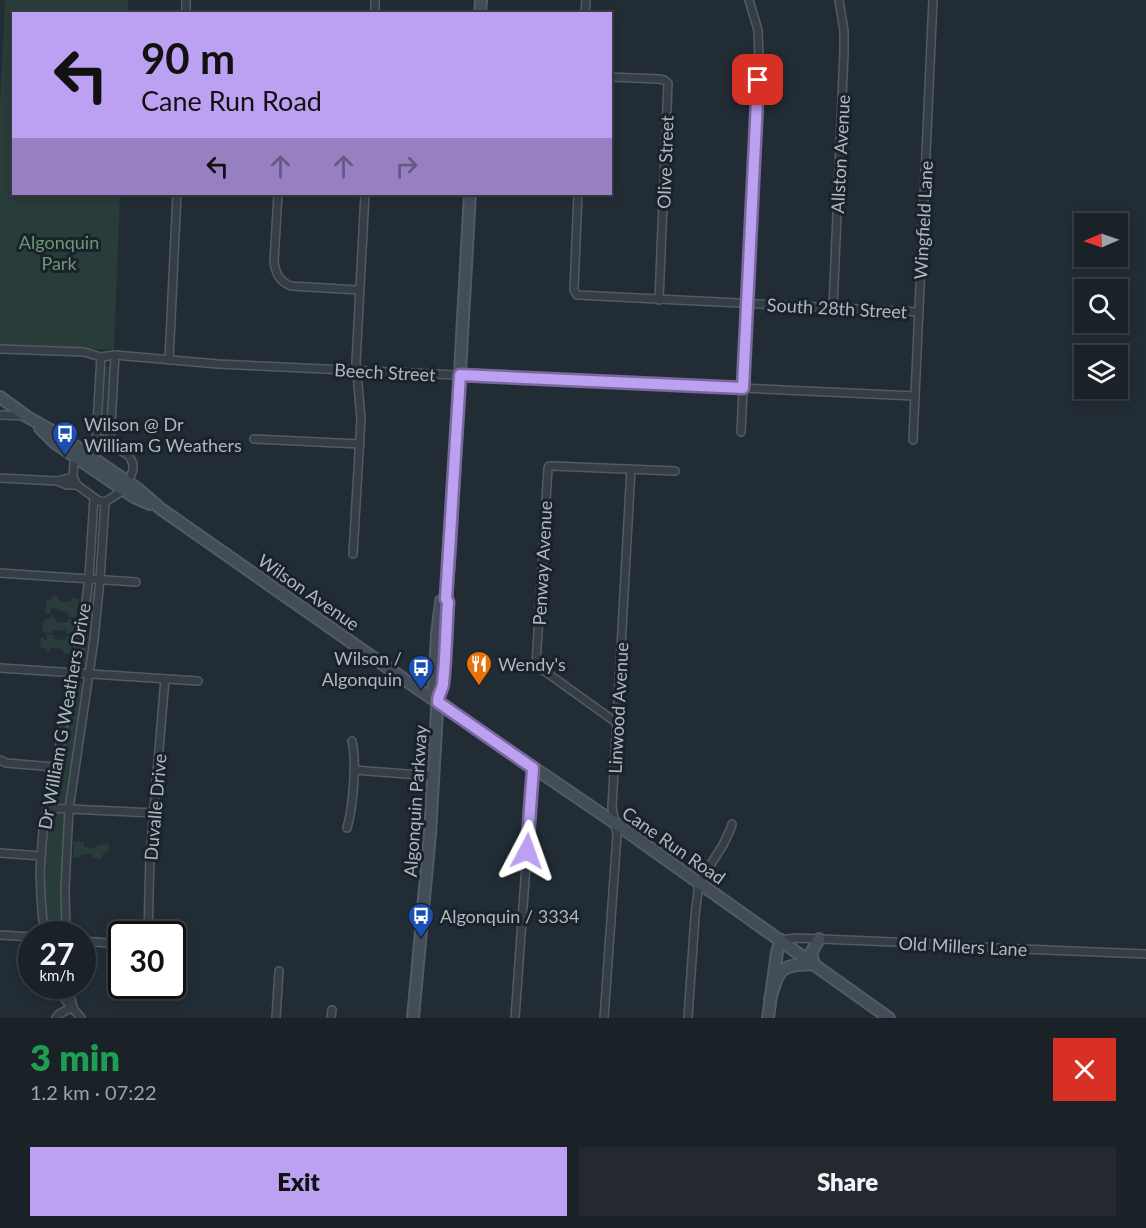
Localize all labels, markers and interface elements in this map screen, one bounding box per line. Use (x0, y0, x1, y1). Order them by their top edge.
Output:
text: 90 m (141, 33, 235, 83)
icon: left (42, 36, 120, 114)
pin (732, 54, 783, 105)
icon: arrive (741, 63, 774, 96)
text: Cane Run Road (141, 84, 322, 117)
street label: Allston Avenue (826, 94, 854, 214)
street label: Olive Street (652, 114, 678, 209)
icon: left (201, 150, 234, 183)
icon: ahead (264, 150, 297, 183)
icon: ahead (327, 150, 360, 183)
icon: right (390, 150, 423, 183)
street label: Wingfield Lane (909, 160, 937, 280)
north arrow (1074, 213, 1128, 267)
map controls (1074, 213, 1128, 399)
park label: Algonquin Park (19, 231, 99, 274)
button: search (1074, 279, 1128, 333)
street label: South 28th Street (766, 293, 908, 323)
button: layers (1074, 345, 1128, 399)
street label: Beech Street (334, 358, 437, 386)
place label: Wilson @ Dr William G Weathers (84, 413, 242, 456)
bus stop icon: Wilson @ Dr William G Weathers (50, 419, 80, 457)
street label: Penway Avenue (528, 500, 556, 626)
street label: Wilson Avenue (254, 549, 364, 635)
street label: Dr William G Weathers Drive (33, 601, 95, 831)
street label: Linwood Avenue (604, 642, 632, 774)
place label: Wilson / Algonquin (322, 647, 402, 690)
restaurant icon: Wendy's (464, 649, 494, 687)
bus stop icon: Wilson / Algonquin (406, 653, 436, 691)
place label: Wendy's (498, 653, 566, 675)
street label: Algonquin Parkway (399, 724, 431, 878)
street label: Duvalle Drive (139, 753, 171, 861)
street label: Cane Run Road (618, 801, 730, 889)
position arrow (495, 819, 559, 883)
bus stop icon: Algonquin / 3334 (406, 901, 436, 939)
place label: Algonquin / 3334 (440, 905, 579, 927)
speed limit sign: 30 (108, 921, 186, 999)
street label: Old Millers Lane (898, 932, 1028, 960)
text: 27 (40, 935, 74, 971)
text: km/h (39, 966, 75, 984)
text: 3 min (30, 1035, 120, 1079)
button: close (1053, 1038, 1116, 1101)
text: 1.2 km · 07:22 (30, 1080, 157, 1104)
button: Exit (30, 1147, 567, 1216)
button: Share (579, 1147, 1116, 1216)

